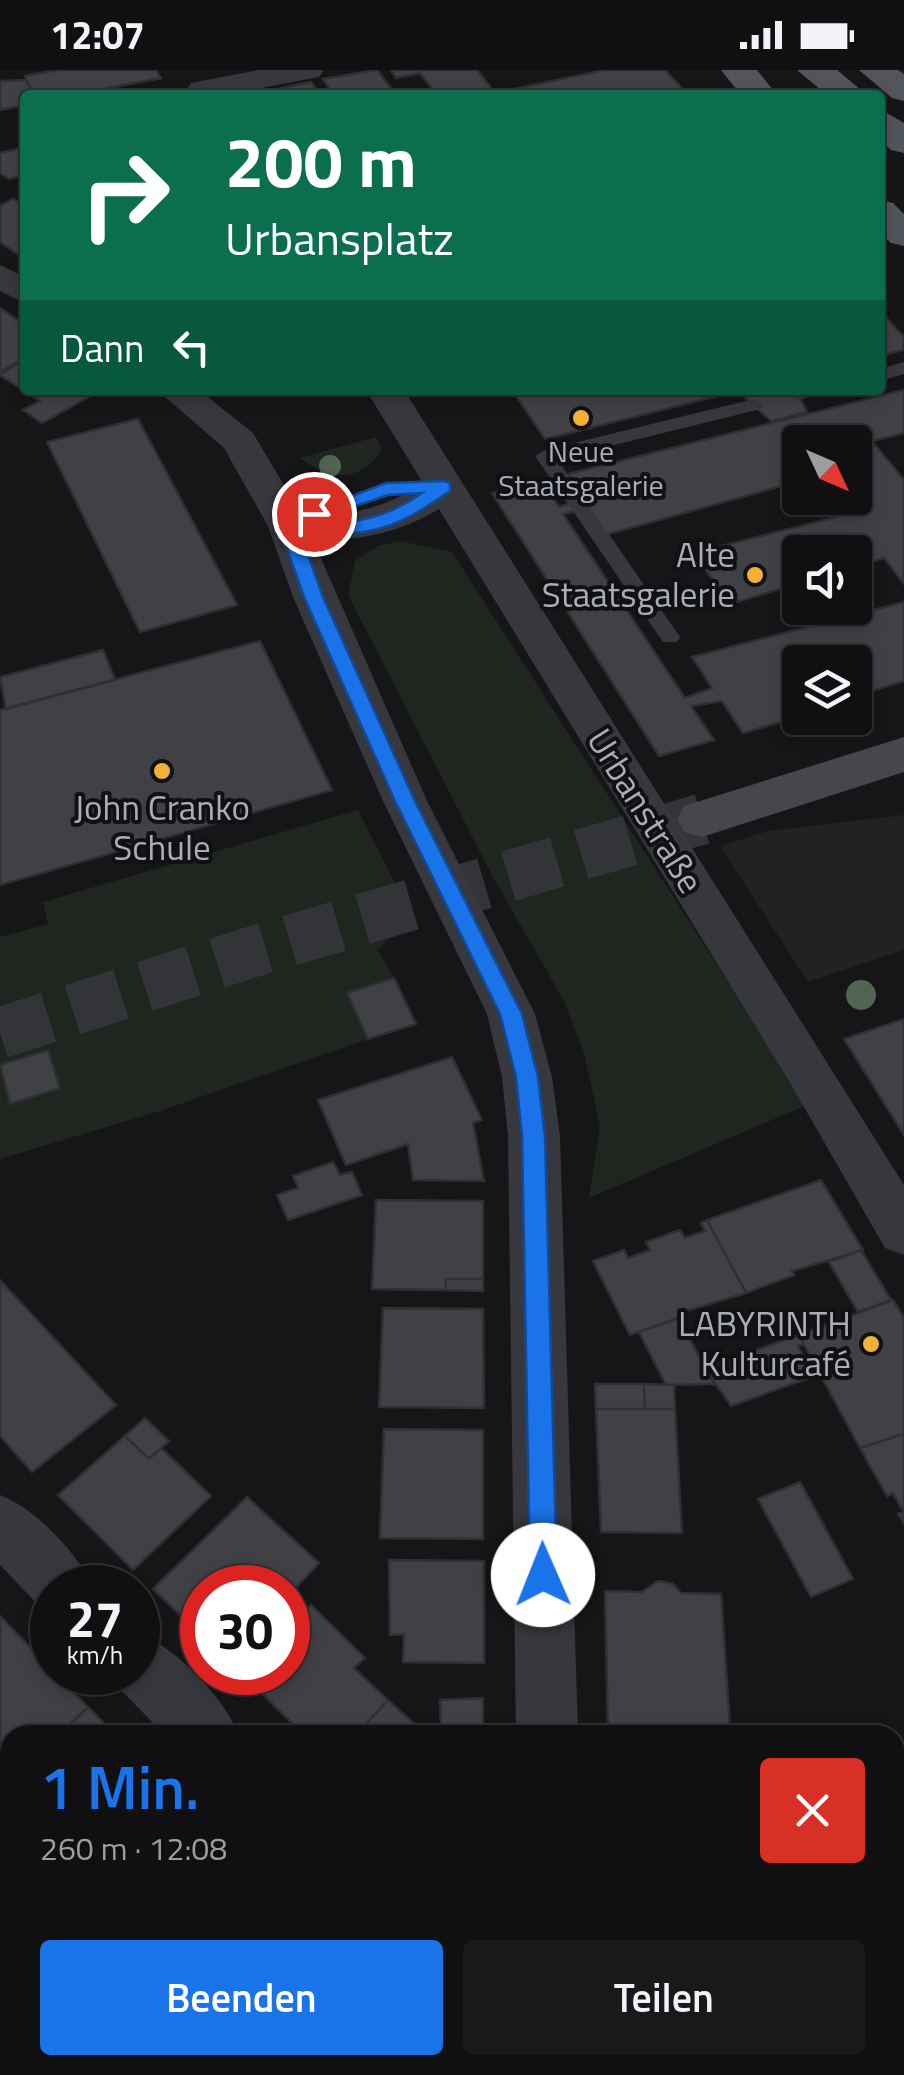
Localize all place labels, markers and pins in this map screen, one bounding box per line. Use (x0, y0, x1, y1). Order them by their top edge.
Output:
marker: Neue Staatsgalerie (570, 407, 592, 429)
place label: Neue Staatsgalerie (498, 428, 664, 508)
pin (272, 472, 357, 557)
place label: Alte Staatsgalerie (542, 527, 735, 621)
marker: Alte Staatsgalerie (744, 564, 766, 586)
marker: John Cranko Schule (151, 760, 173, 782)
place label: John Cranko Schule (74, 780, 250, 874)
place label: LABYRINTH Kulturcafé (678, 1296, 851, 1390)
marker: LABYRINTH Kulturcafé (860, 1333, 882, 1355)

